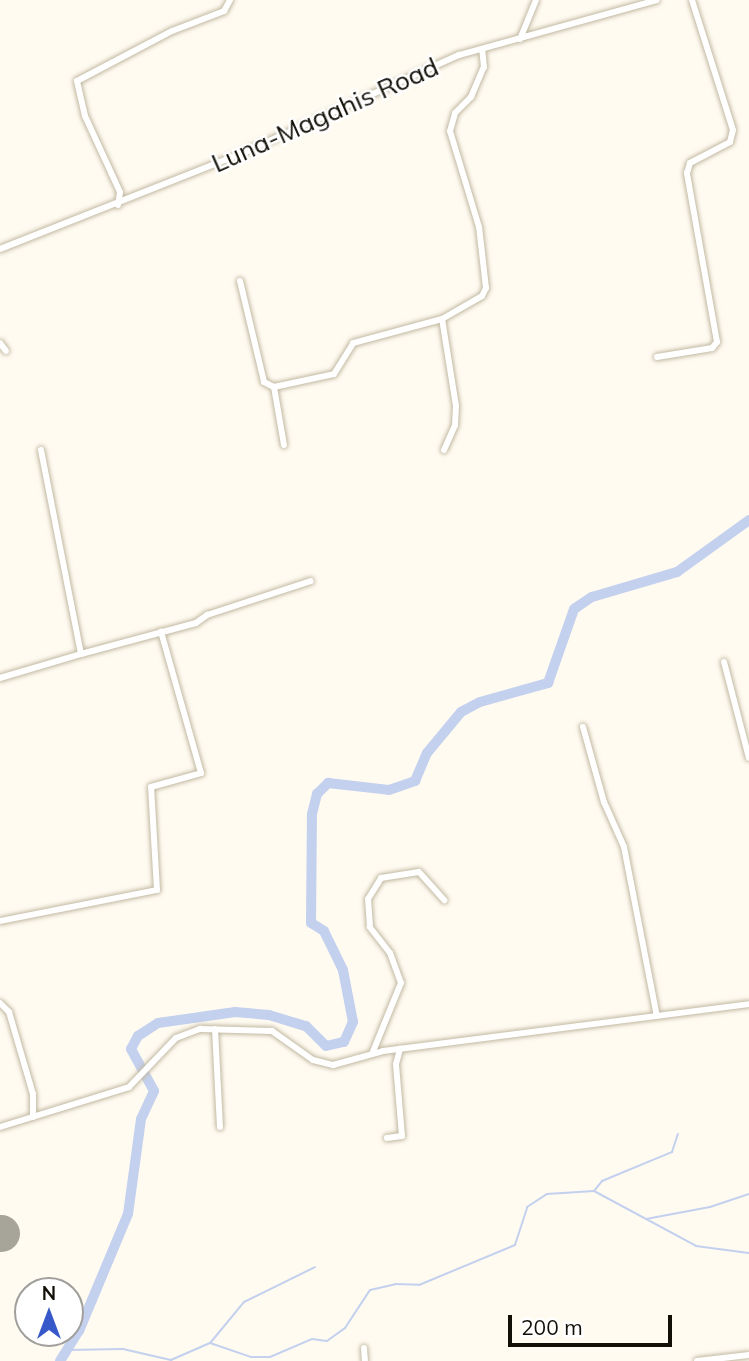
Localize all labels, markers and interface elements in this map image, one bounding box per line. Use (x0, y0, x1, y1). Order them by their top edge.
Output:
street label: Luna-Magahis Road (207, 51, 443, 179)
north arrow (14, 1277, 84, 1347)
text: N (42, 1281, 56, 1305)
scale bar (511, 1302, 676, 1346)
text: 200 m (521, 1314, 583, 1340)

